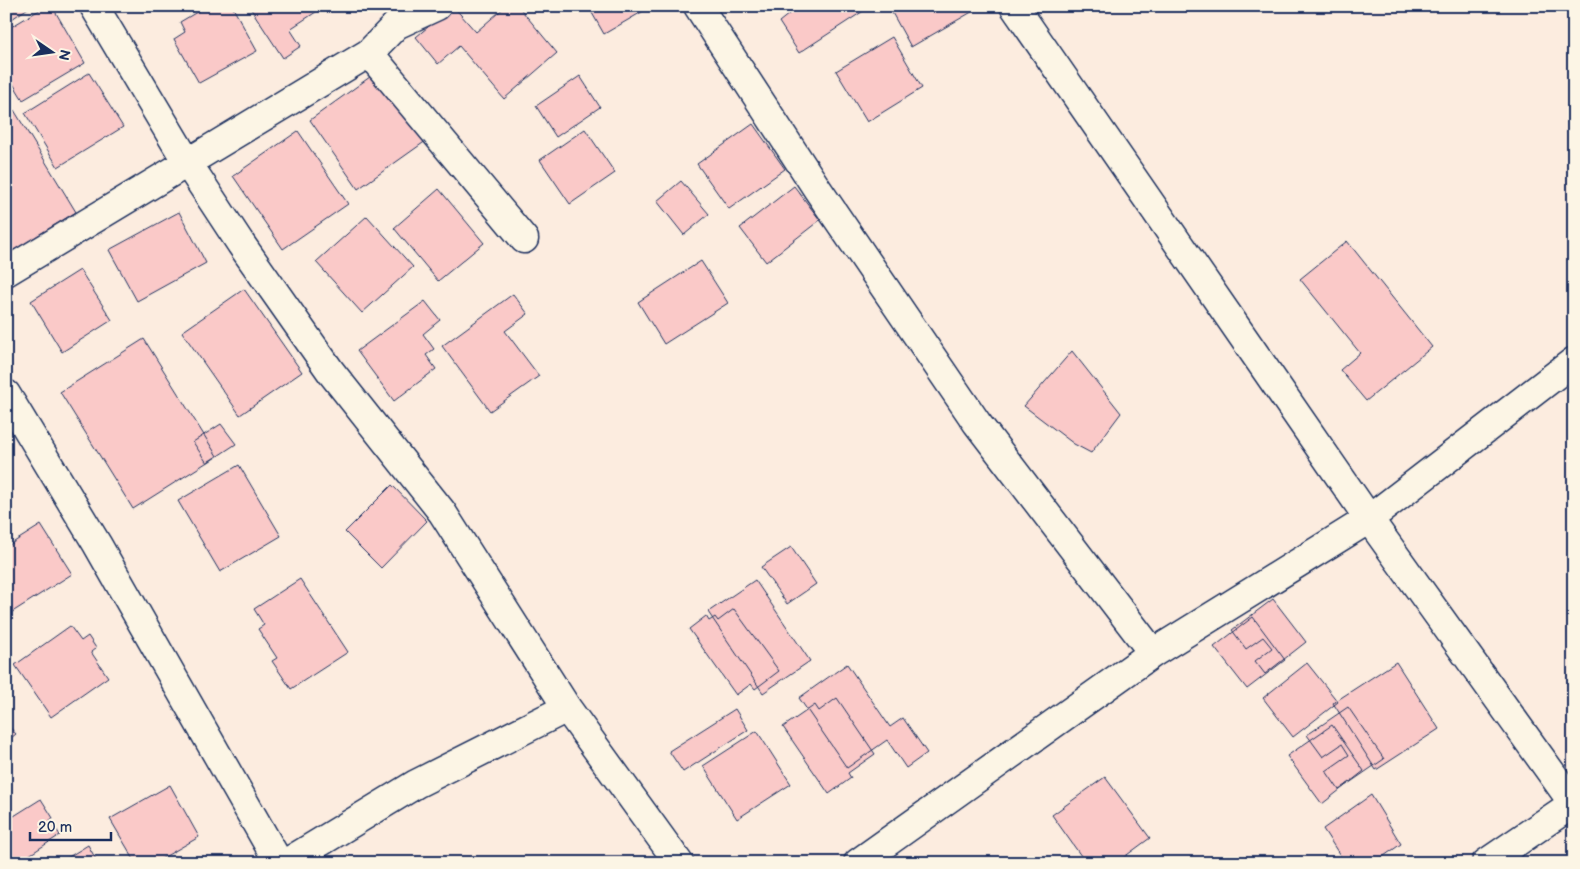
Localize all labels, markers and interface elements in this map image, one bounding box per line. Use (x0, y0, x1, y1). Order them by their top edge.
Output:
north arrow (28, 28, 78, 78)
text: N (55, 48, 74, 62)
scale bar (30, 809, 111, 841)
text: 20 m (38, 818, 72, 837)

